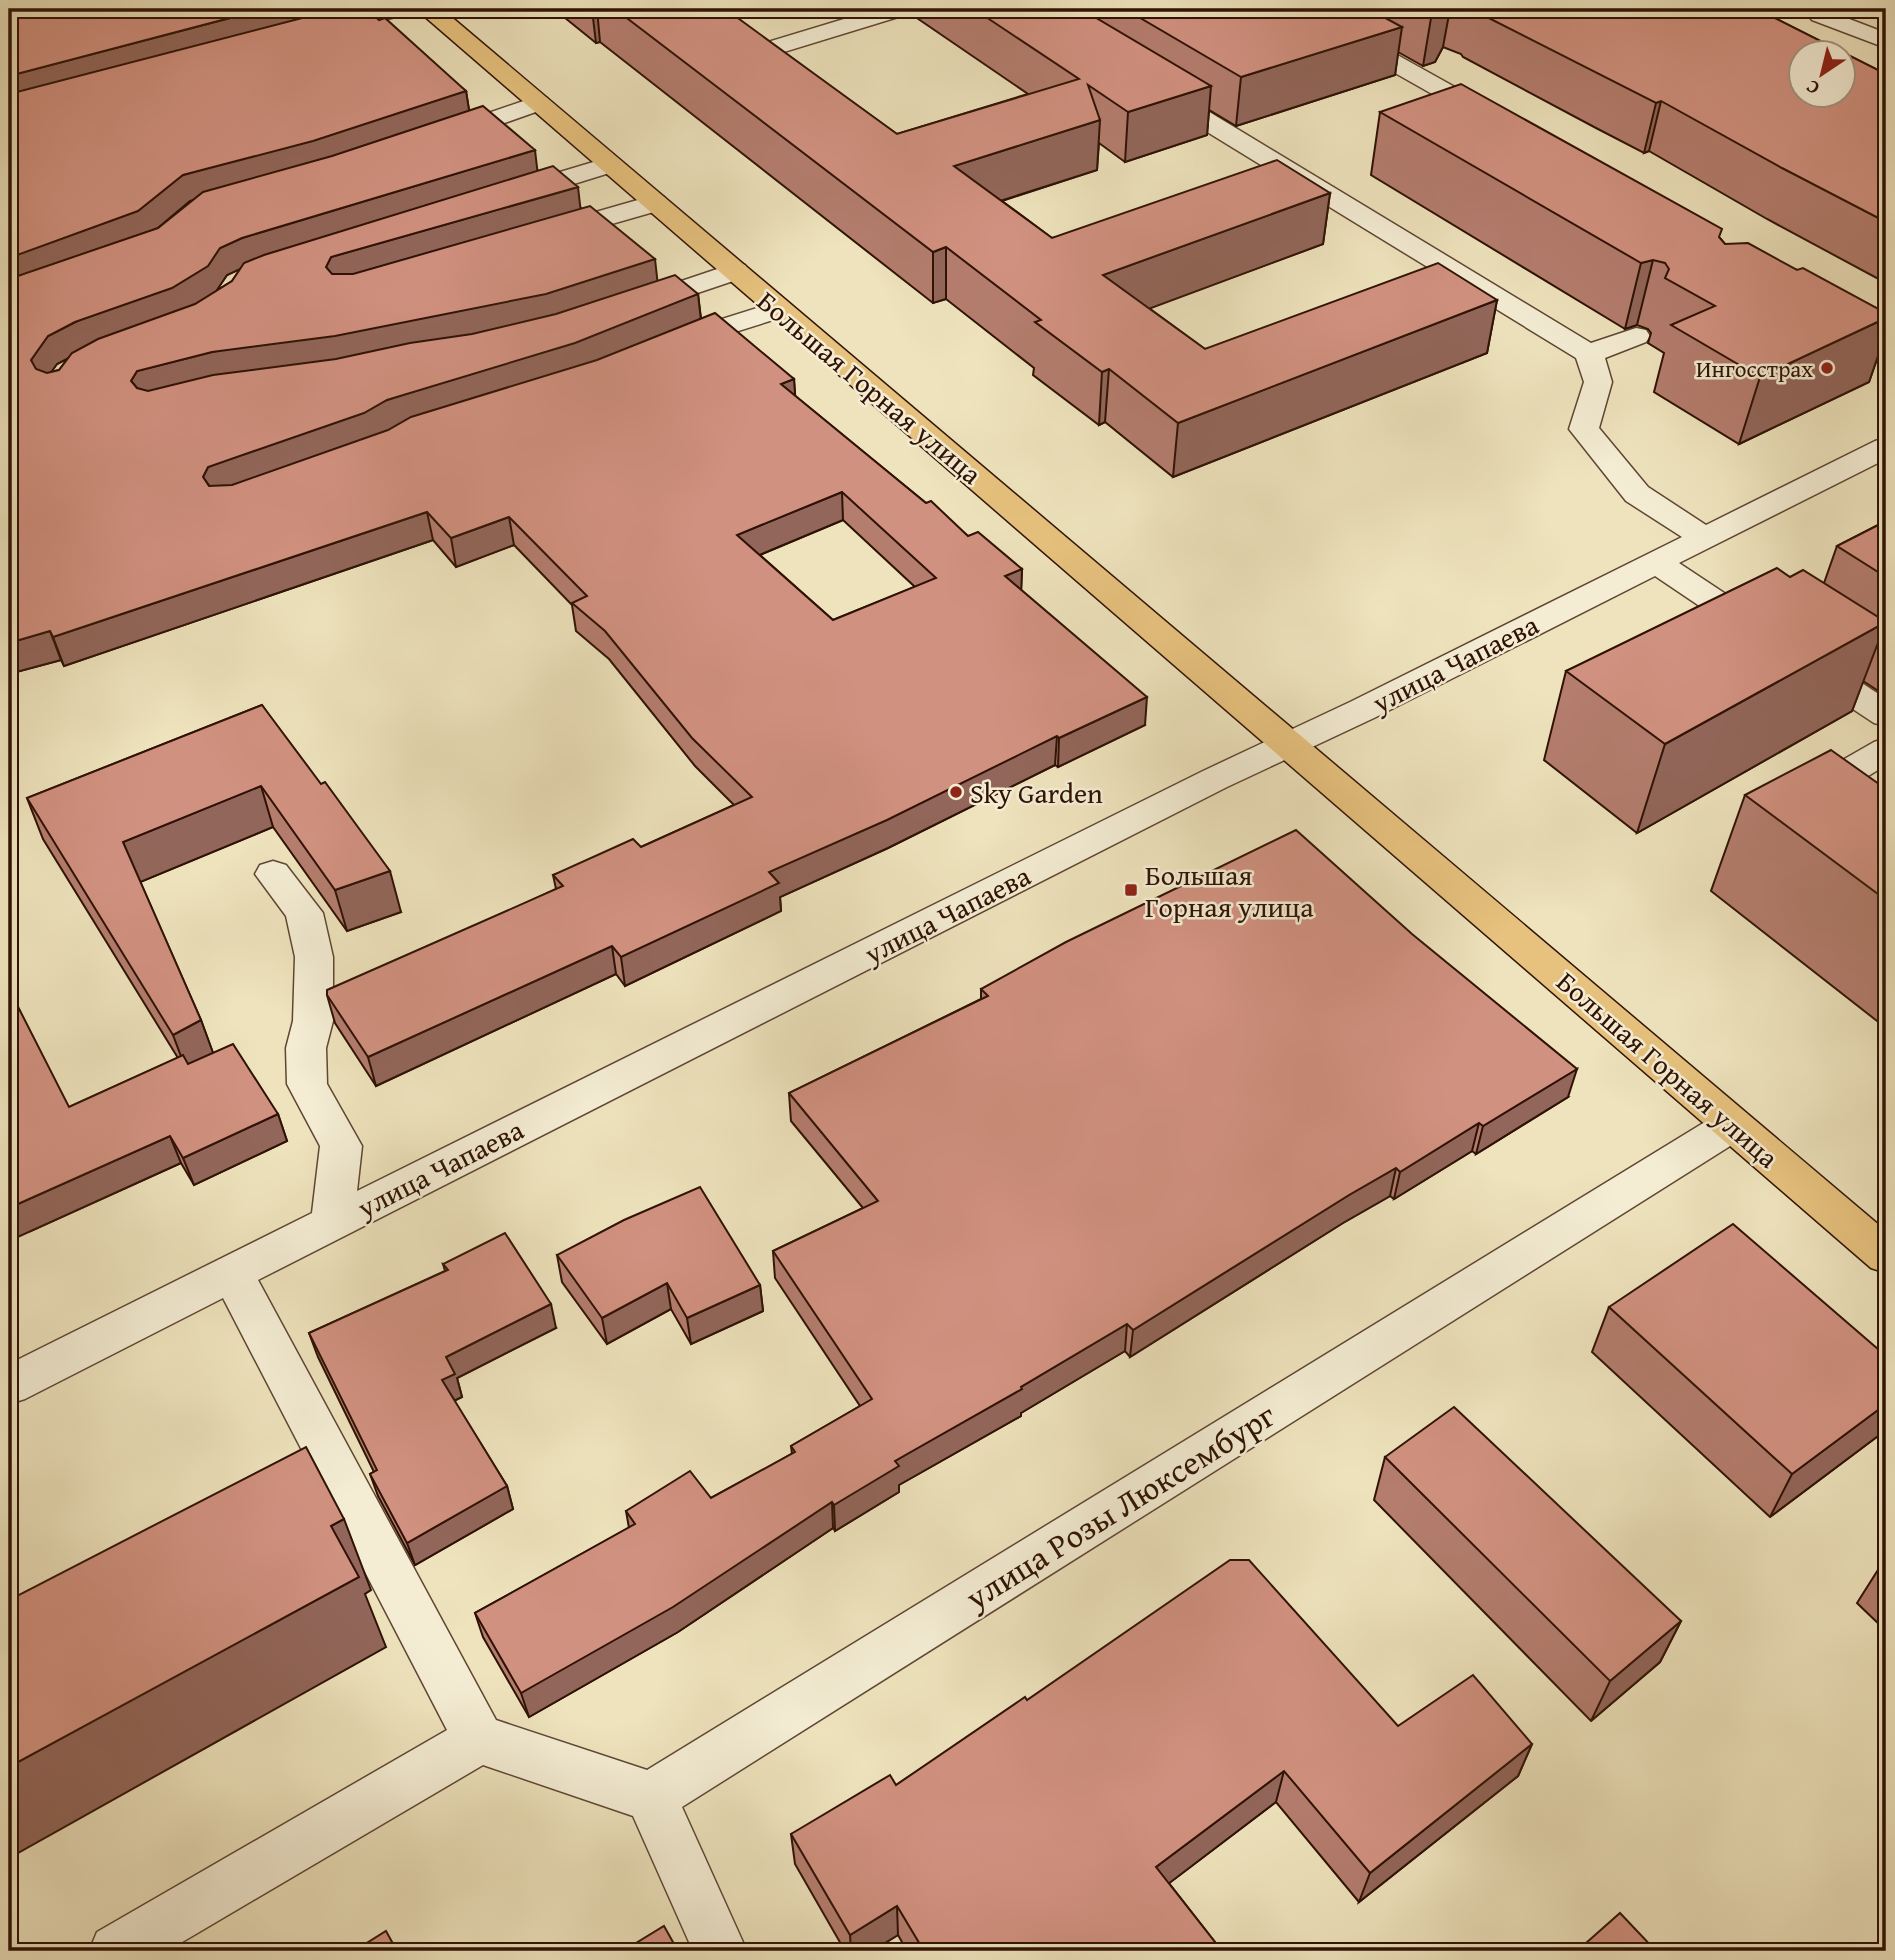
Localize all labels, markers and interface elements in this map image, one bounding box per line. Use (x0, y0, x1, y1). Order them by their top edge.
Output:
north arrow (1786, 38, 1856, 108)
text: С (1800, 73, 1825, 102)
street label: Большая Горная улица (749, 281, 992, 494)
place label: Ингосстрах (1696, 352, 1813, 385)
marker: Ингосстрах (1819, 360, 1835, 376)
street label: улица Чапаева (1364, 603, 1546, 723)
place label: Sky Garden (970, 772, 1103, 813)
marker: Sky Garden (948, 784, 964, 800)
street label: улица Чапаева (856, 854, 1038, 974)
place label: Большая Горная улица (1145, 854, 1314, 927)
marker: Большая Горная улица (1123, 882, 1139, 898)
street label: Большая Горная улица (1548, 961, 1788, 1177)
street label: улица Чапаева (349, 1108, 531, 1228)
street label: улица Розы Люксембург (955, 1391, 1284, 1621)

